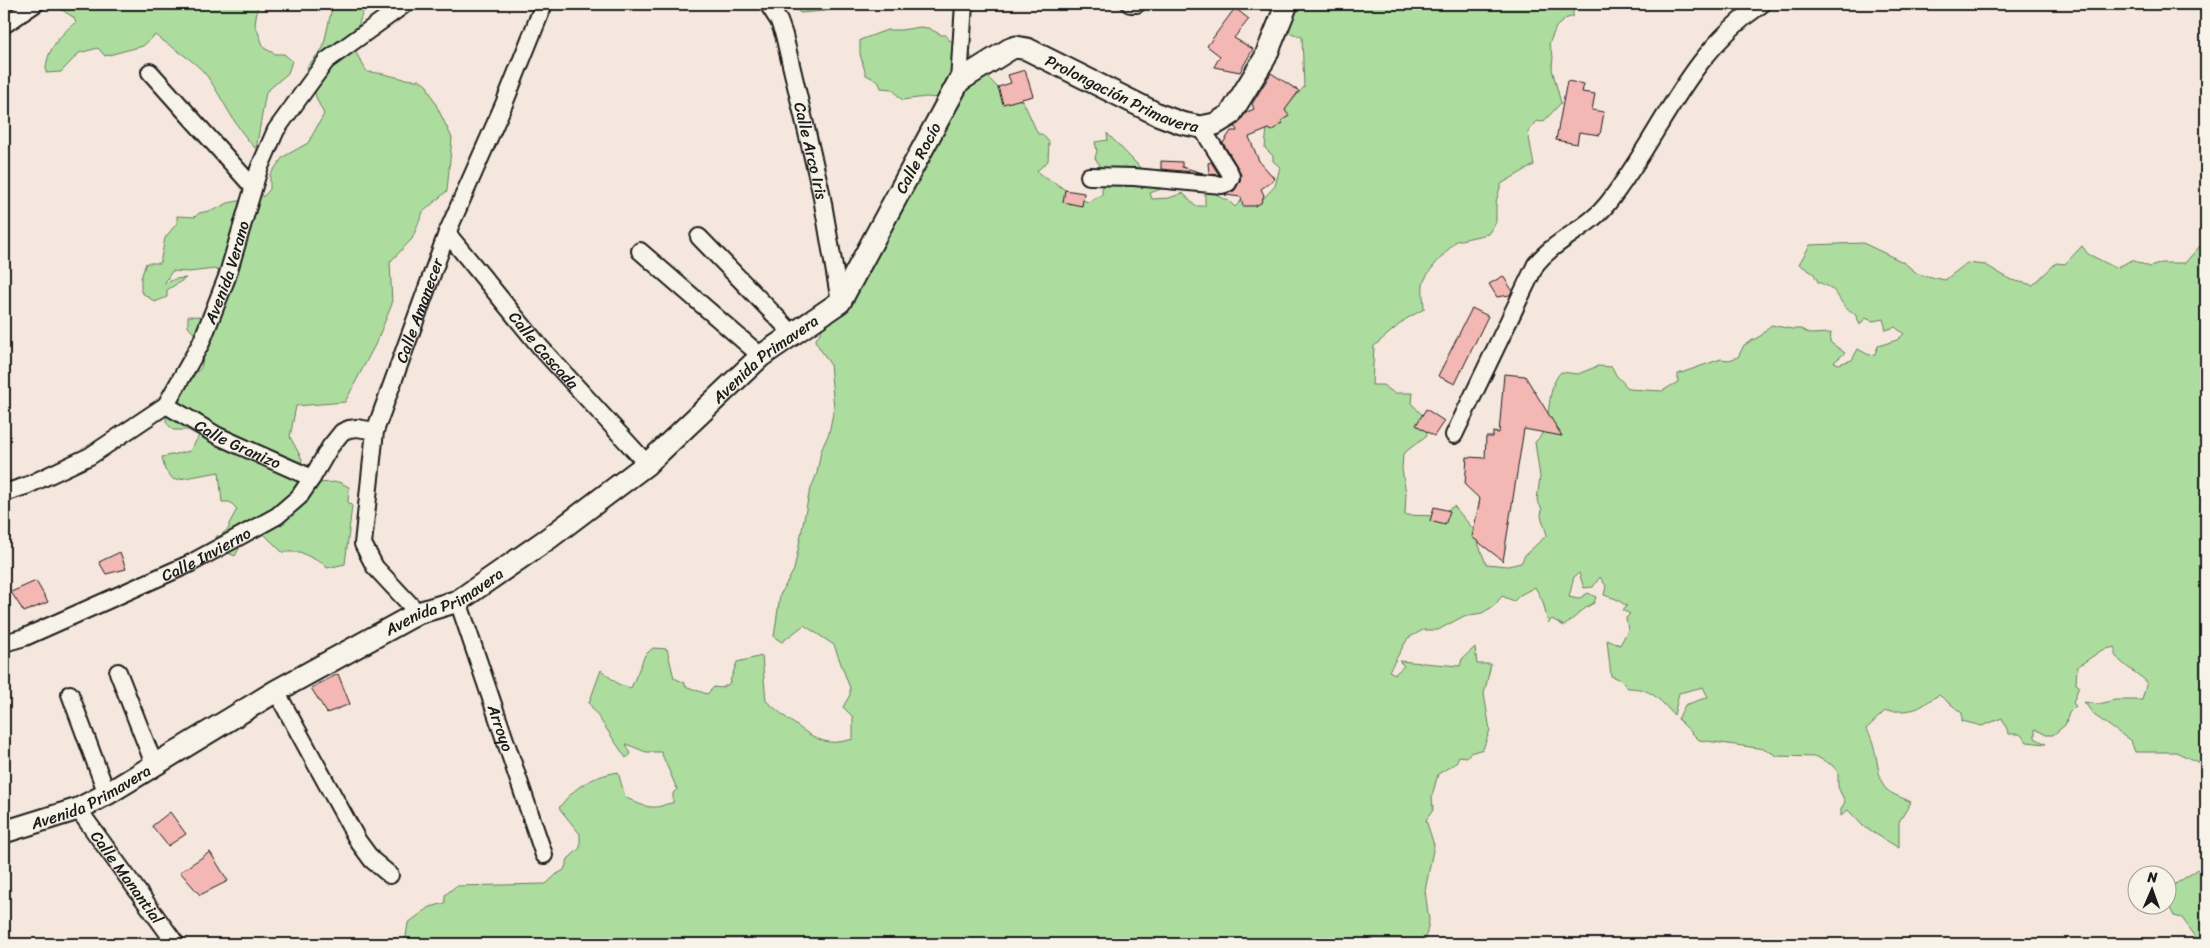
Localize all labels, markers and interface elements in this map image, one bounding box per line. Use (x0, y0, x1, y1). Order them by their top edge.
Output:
street label: Prolongación Primavera (1040, 46, 1202, 141)
street label: Calle Arco Iris (786, 99, 837, 202)
street label: Calle Rocío (887, 117, 949, 199)
street label: Avenida Verano (195, 217, 257, 329)
street label: Calle Amanecer (386, 252, 452, 367)
street label: Calle Cascada (501, 304, 587, 397)
street label: Avenida Primavera (704, 306, 825, 411)
street label: Calle Granizo (189, 411, 286, 477)
street label: Calle Invierno (156, 518, 256, 589)
street label: Avenida Primavera (378, 559, 509, 644)
street label: Arroyo (479, 700, 522, 755)
street label: Avenida Primavera (26, 756, 157, 838)
street label: Calle Manantial (83, 824, 172, 931)
text: N (2146, 865, 2158, 890)
north arrow (2128, 866, 2178, 916)

